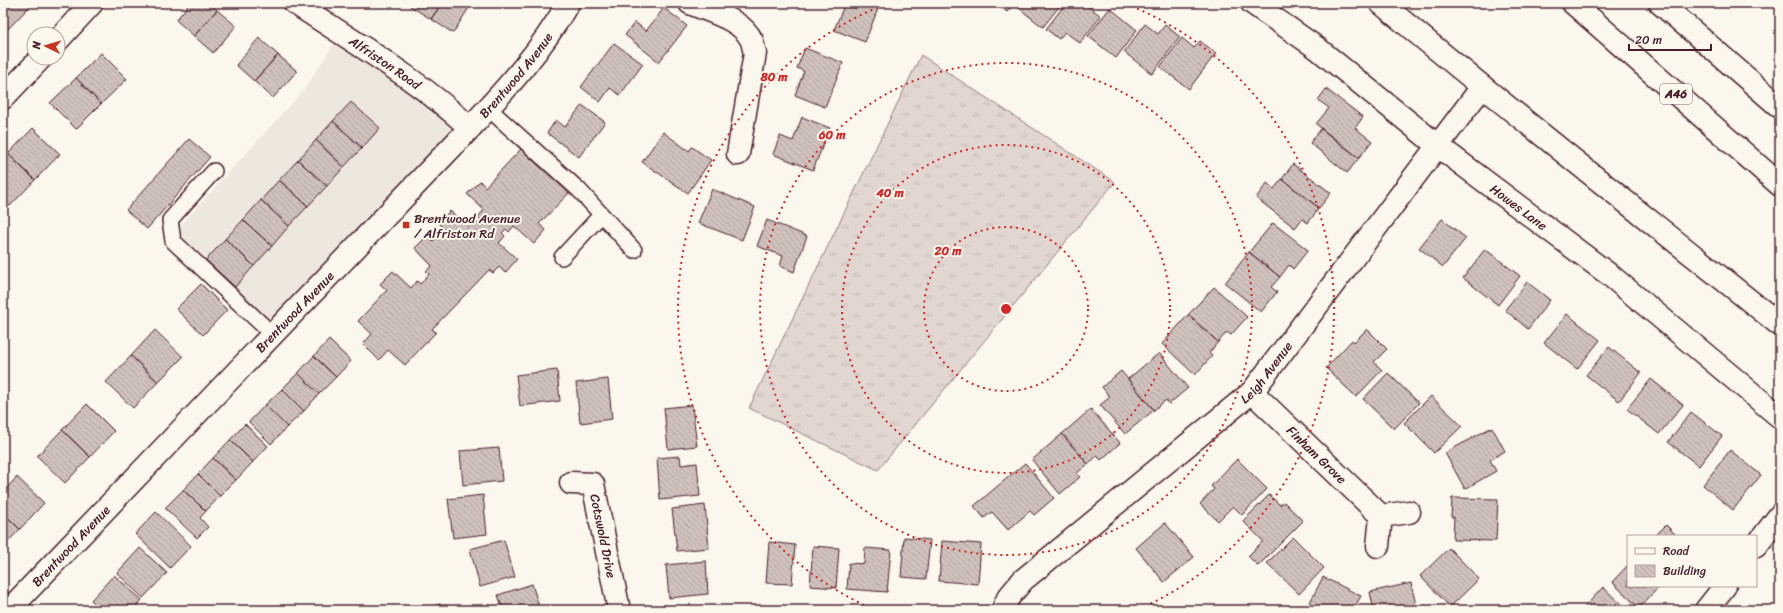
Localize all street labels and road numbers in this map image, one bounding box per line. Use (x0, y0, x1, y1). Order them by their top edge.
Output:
street label: Brentwood Avenue (473, 27, 559, 124)
street label: Alfriston Road (343, 29, 427, 96)
road number: A46 (1660, 84, 1692, 104)
street label: Howes Lane (1485, 178, 1553, 237)
street label: Brentwood Avenue (250, 266, 340, 358)
street label: Leigh Avenue (1235, 336, 1299, 410)
street label: Finham Grove (1281, 420, 1353, 490)
street label: Cotswold Drive (583, 492, 623, 580)
street label: Brentwood Avenue (26, 500, 116, 592)

